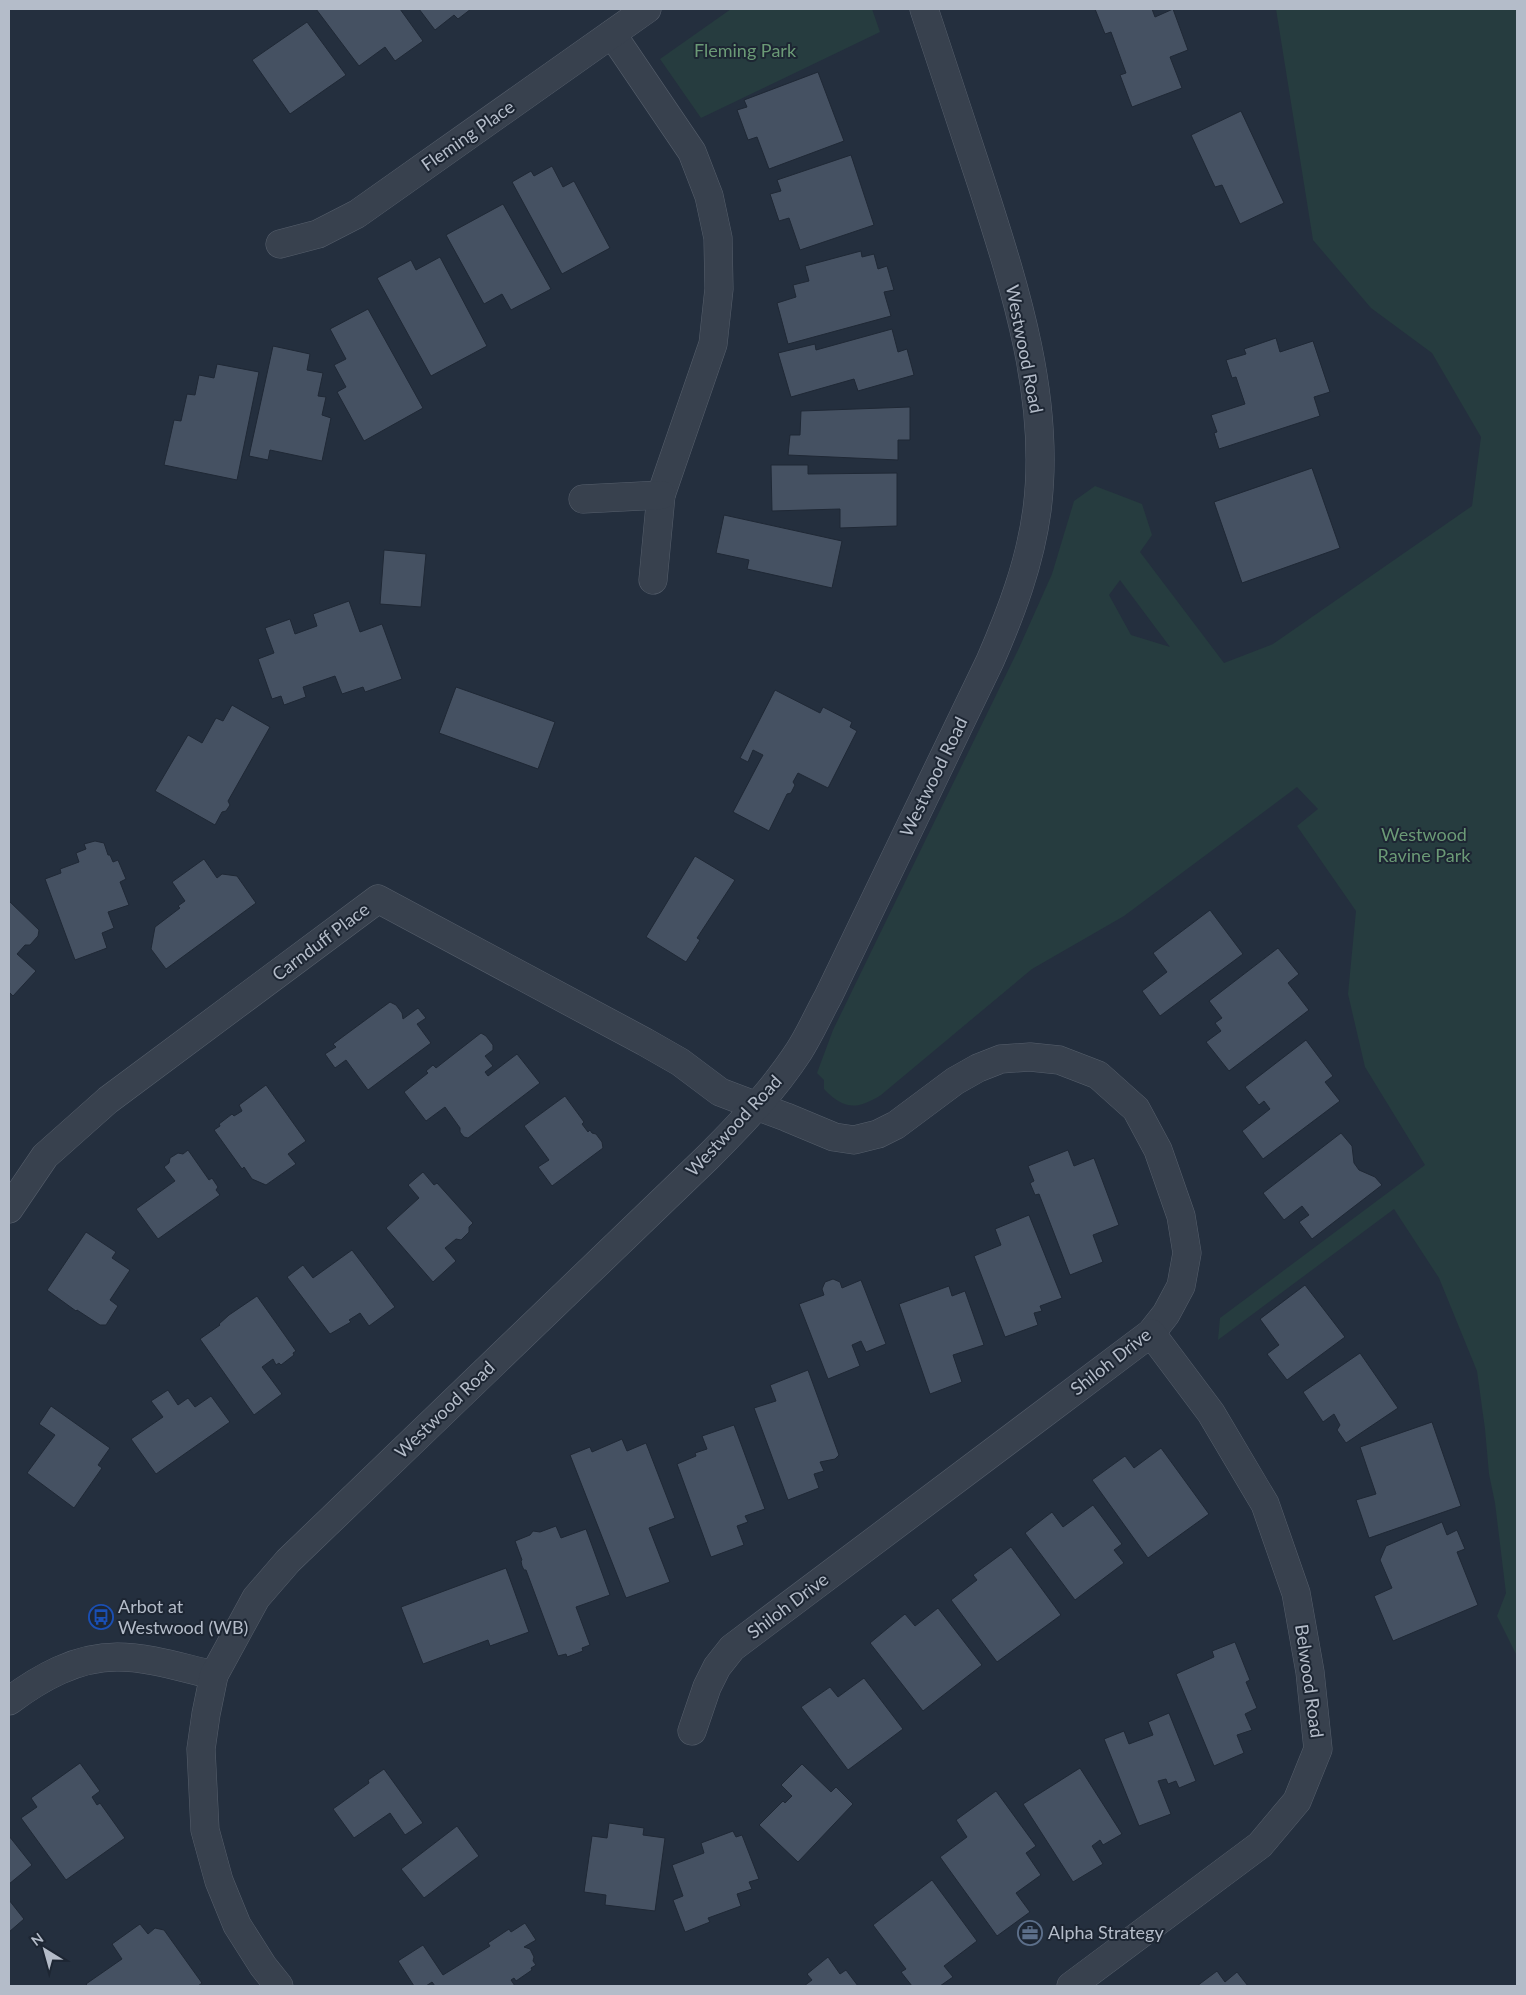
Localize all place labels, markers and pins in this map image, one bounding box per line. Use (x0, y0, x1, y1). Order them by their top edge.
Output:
place label: Arbot at Westwood (WB) (118, 1595, 248, 1638)
bus stop icon: Arbot at Westwood (WB) (88, 1604, 114, 1630)
office icon: Alpha Strategy (1017, 1920, 1043, 1946)
place label: Alpha Strategy (1048, 1921, 1164, 1943)

